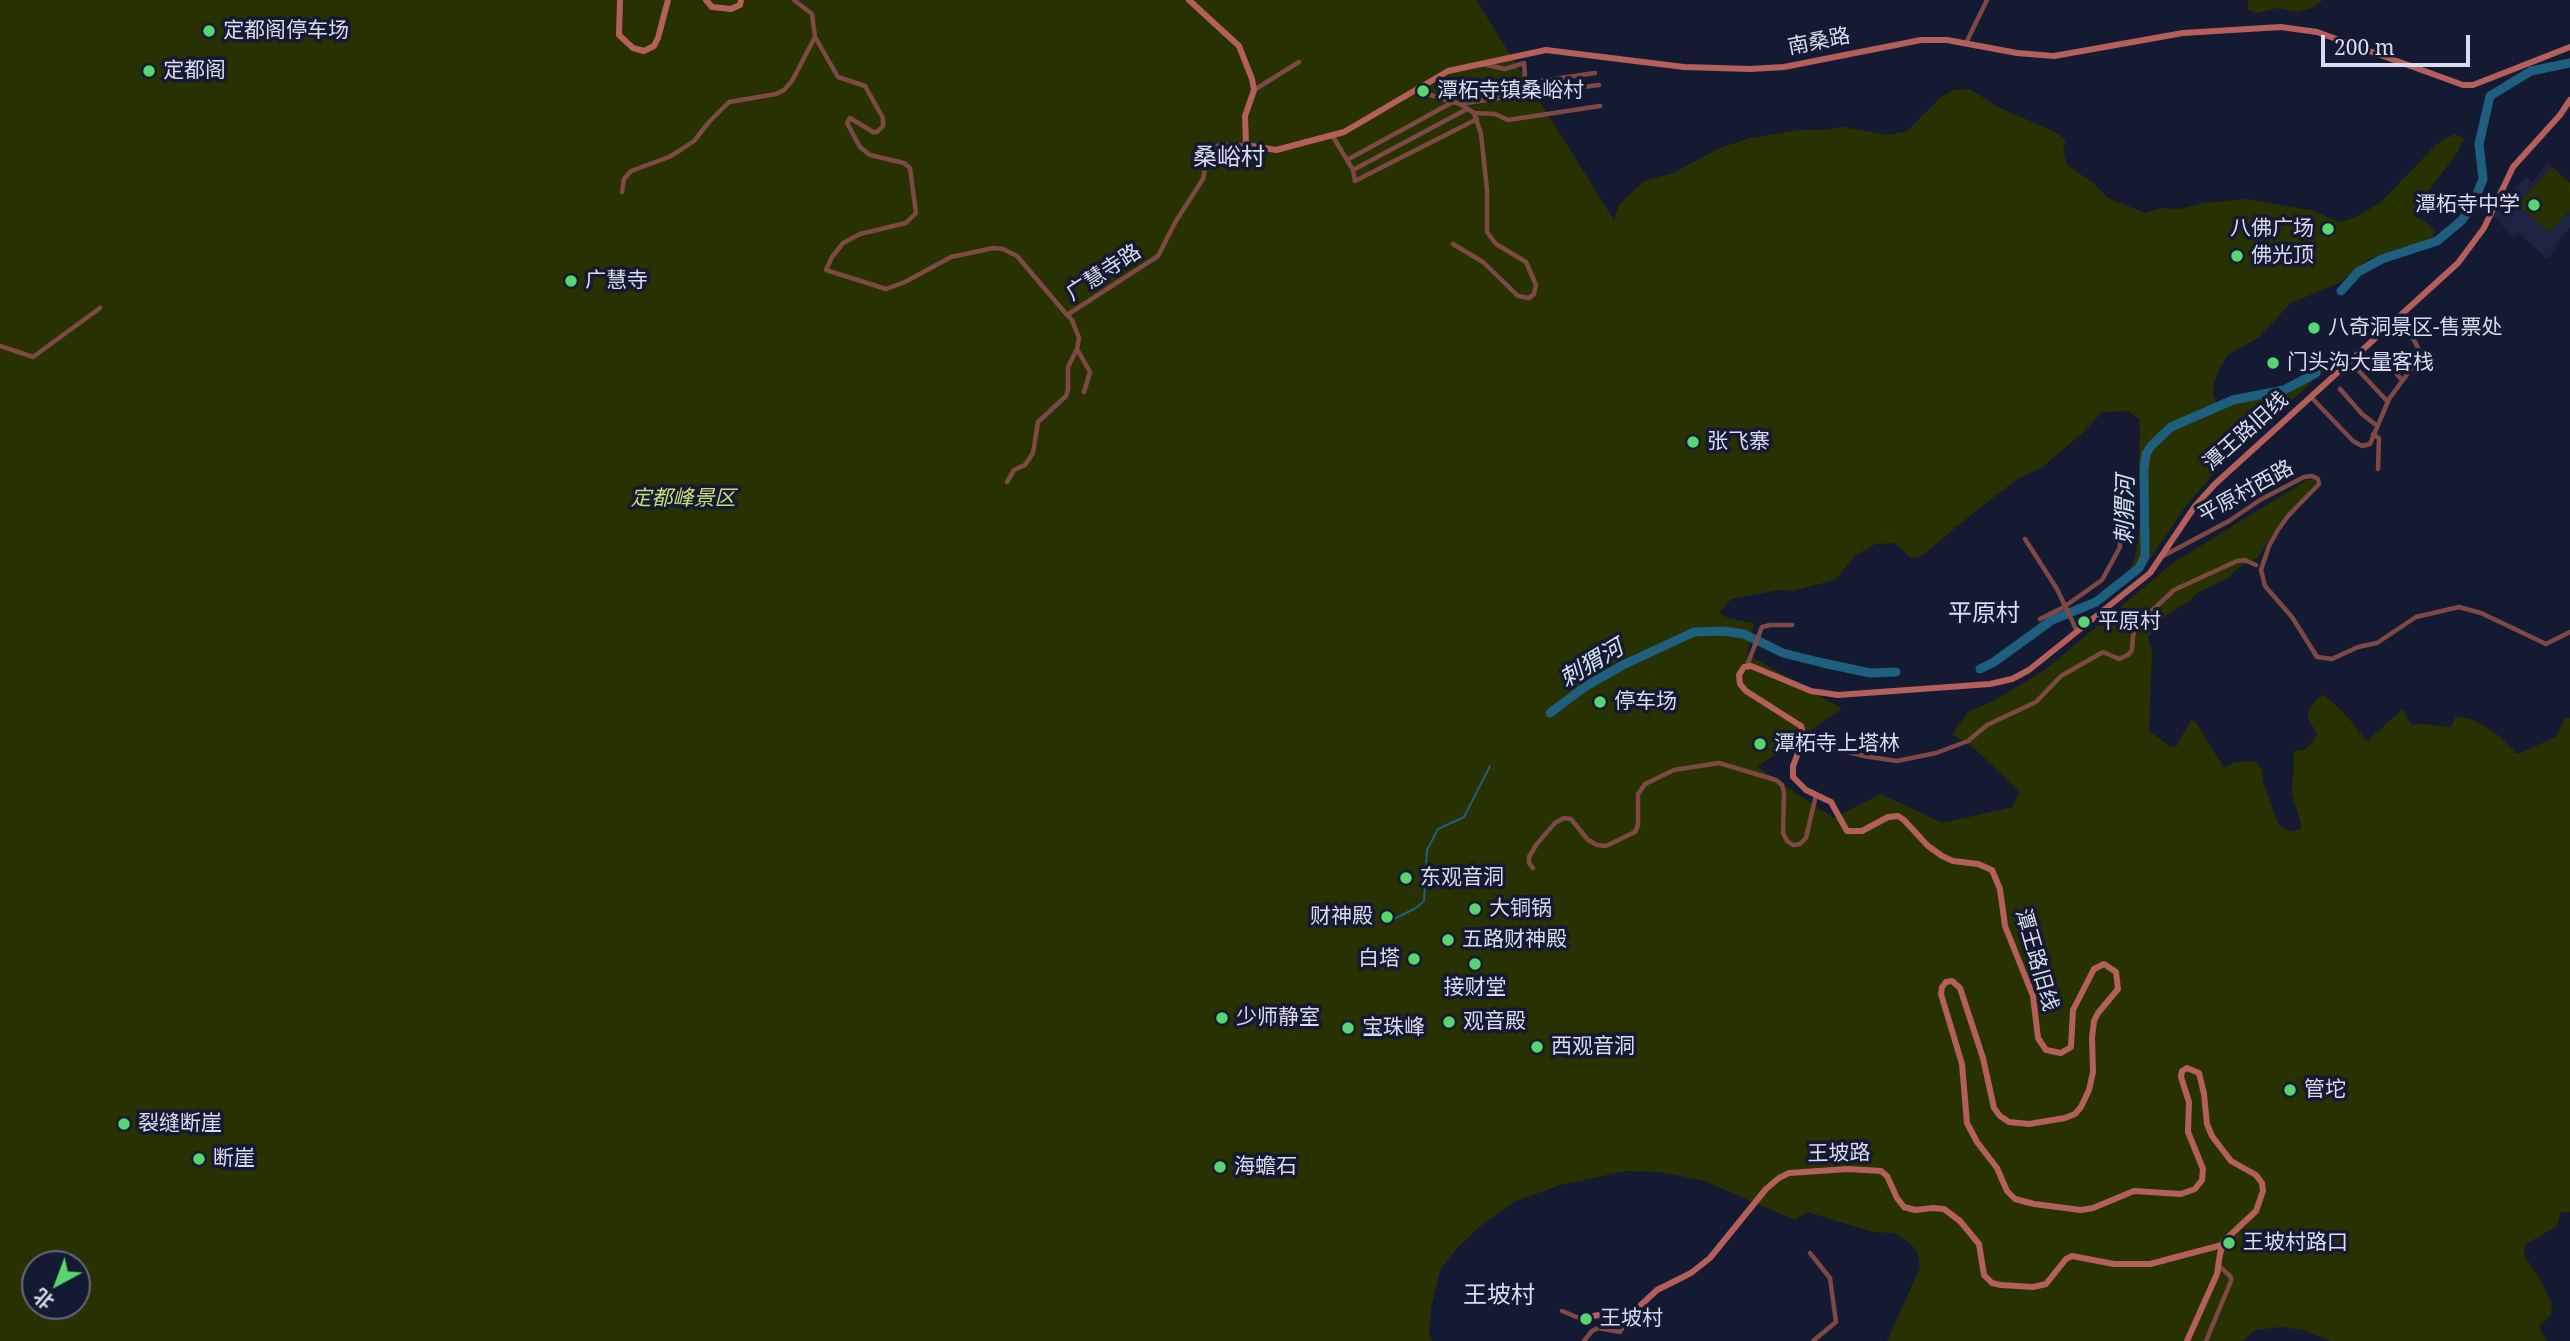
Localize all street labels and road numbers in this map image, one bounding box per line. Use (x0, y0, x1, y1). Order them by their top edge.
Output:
street label: 南桑路 (1786, 24, 1852, 60)
street label: 广慧寺路 (1062, 240, 1146, 306)
street label: 潭王路旧线 (2199, 388, 2293, 476)
street label: 平原村西路 (2194, 456, 2298, 528)
street label: 潭王路旧线 (2009, 906, 2063, 1014)
street label: 王坡路 (1807, 1141, 1871, 1167)

